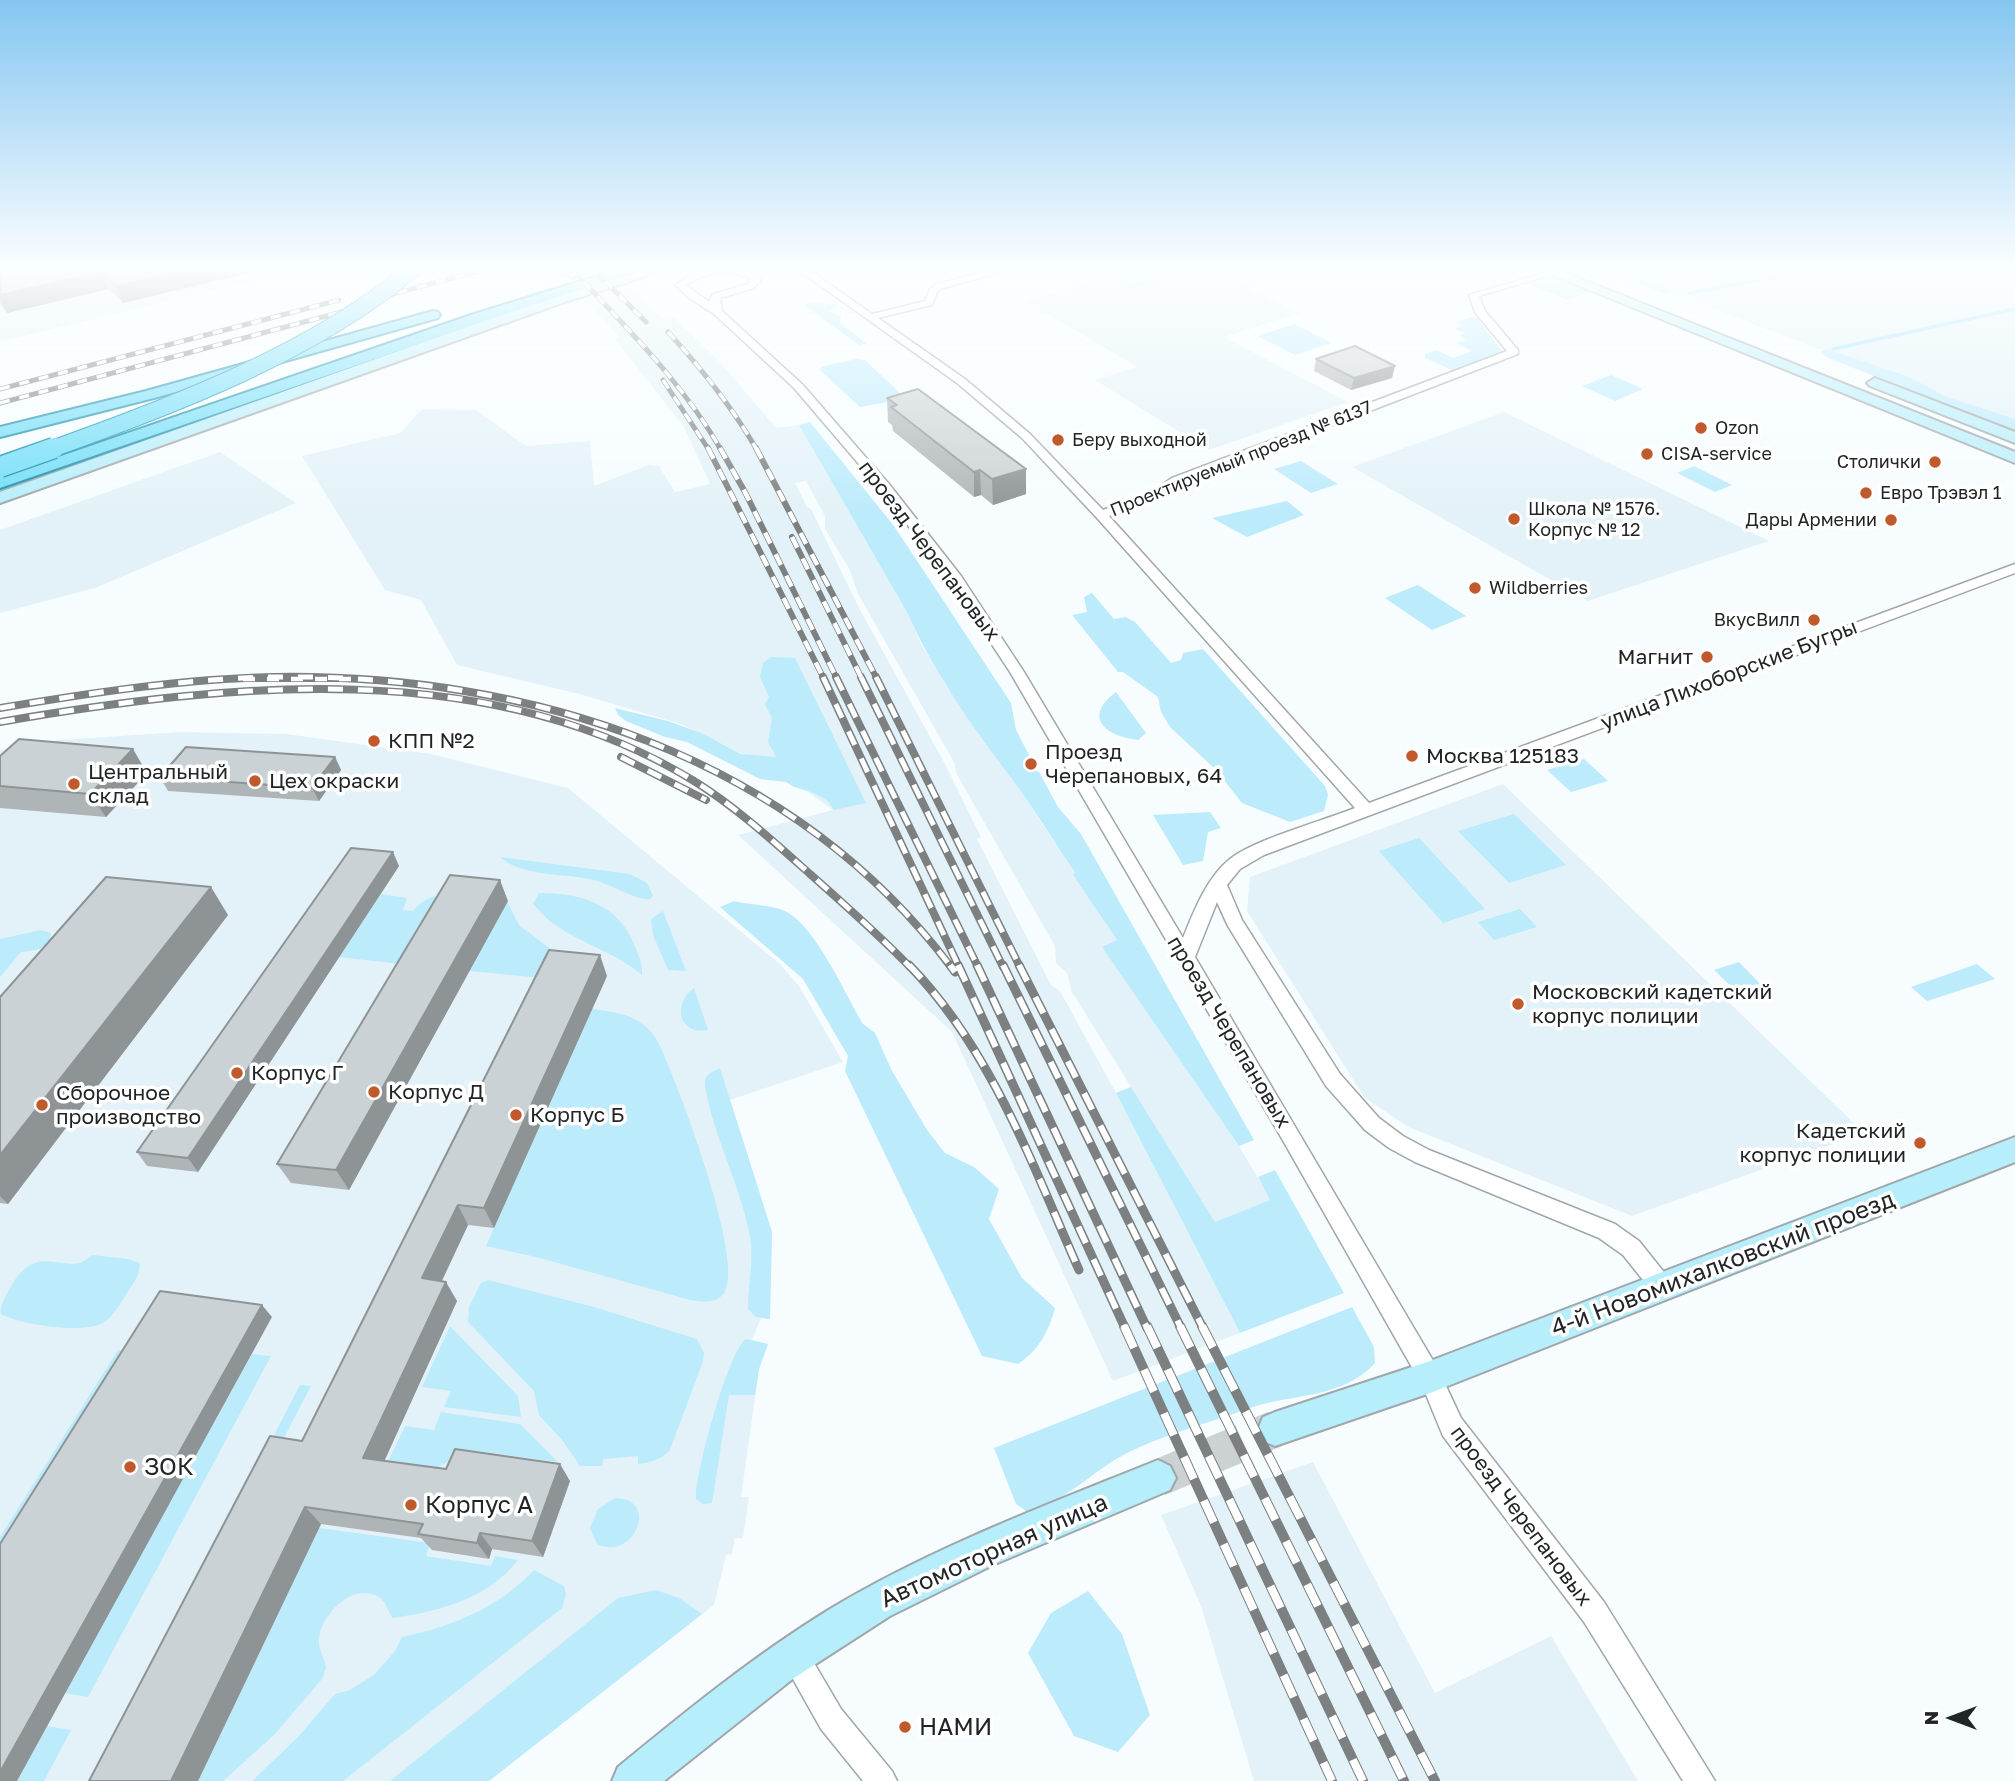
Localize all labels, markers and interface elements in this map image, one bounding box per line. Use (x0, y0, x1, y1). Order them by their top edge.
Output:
street label: Проектируемый проезд № 6137 (1107, 396, 1375, 522)
place label: Ozon (1715, 417, 1759, 439)
marker: Ozon (1693, 420, 1709, 436)
place label: Беру выходной (1072, 429, 1207, 451)
marker: Беру выходной (1050, 432, 1066, 448)
place label: CISA-service (1661, 443, 1772, 465)
marker: CISA-service (1639, 446, 1655, 462)
place label: Столички (1837, 451, 1921, 473)
marker: Столички (1927, 454, 1943, 470)
street label: проезд Черепановых (853, 456, 1005, 646)
place label: Евро Трэвэл 1 (1880, 482, 2001, 504)
marker: Евро Трэвэл 1 (1858, 485, 1874, 501)
place label: Школа № 1576. Корпус № 12 (1528, 498, 1660, 540)
place label: Дары Армении (1746, 509, 1877, 531)
marker: Школа № 1576. Корпус № 12 (1506, 511, 1522, 527)
marker: Дары Армении (1883, 512, 1899, 528)
place label: Wildberries (1489, 577, 1588, 599)
marker: Wildberries (1467, 580, 1483, 596)
place label: ВкусВилл (1714, 609, 1800, 631)
marker: ВкусВилл (1806, 612, 1822, 628)
street label: улица Лихоборские Бугры (1597, 614, 1861, 736)
place label: Магнит (1618, 644, 1693, 670)
marker: Магнит (1699, 649, 1715, 665)
place label: КПП №2 (388, 728, 475, 754)
marker: КПП №2 (366, 733, 382, 749)
place label: Проезд Черепановых, 64 (1045, 739, 1222, 789)
place label: Москва 125183 (1426, 743, 1579, 769)
marker: Москва 125183 (1404, 748, 1420, 764)
marker: Проезд Черепановых, 64 (1023, 756, 1039, 772)
place label: Центральный склад (88, 759, 228, 809)
place label: Цех окраски (269, 768, 399, 794)
marker: Цех окраски (247, 773, 263, 789)
marker: Центральный склад (66, 776, 82, 792)
street label: проезд Черепановых (1162, 932, 1296, 1132)
place label: Московский кадетский корпус полиции (1532, 979, 1772, 1029)
marker: Московский кадетский корпус полиции (1510, 996, 1526, 1012)
place label: Корпус Г (251, 1060, 343, 1086)
marker: Корпус Г (229, 1065, 245, 1081)
place label: Корпус Д (388, 1079, 484, 1105)
place label: Сборочное производство (56, 1080, 201, 1130)
marker: Корпус Д (366, 1084, 382, 1100)
marker: Сборочное производство (34, 1097, 50, 1113)
place label: Корпус Б (530, 1102, 624, 1128)
marker: Корпус Б (508, 1107, 524, 1123)
place label: Кадетский корпус полиции (1739, 1118, 1906, 1168)
marker: Кадетский корпус полиции (1912, 1135, 1928, 1151)
street label: 4-й Новомихалковский проезд (1547, 1185, 1899, 1343)
street label: проезд Черепановых (1445, 1421, 1597, 1611)
place label: ЗОК (144, 1453, 194, 1481)
marker: ЗОК (122, 1459, 138, 1475)
street label: Автомоторная улица (876, 1488, 1112, 1614)
place label: Корпус А (425, 1491, 533, 1519)
marker: Корпус А (403, 1497, 419, 1513)
north arrow (1917, 1683, 1987, 1753)
text: N (1919, 1711, 1942, 1725)
place label: НАМИ (919, 1713, 992, 1741)
marker: НАМИ (897, 1719, 913, 1735)

